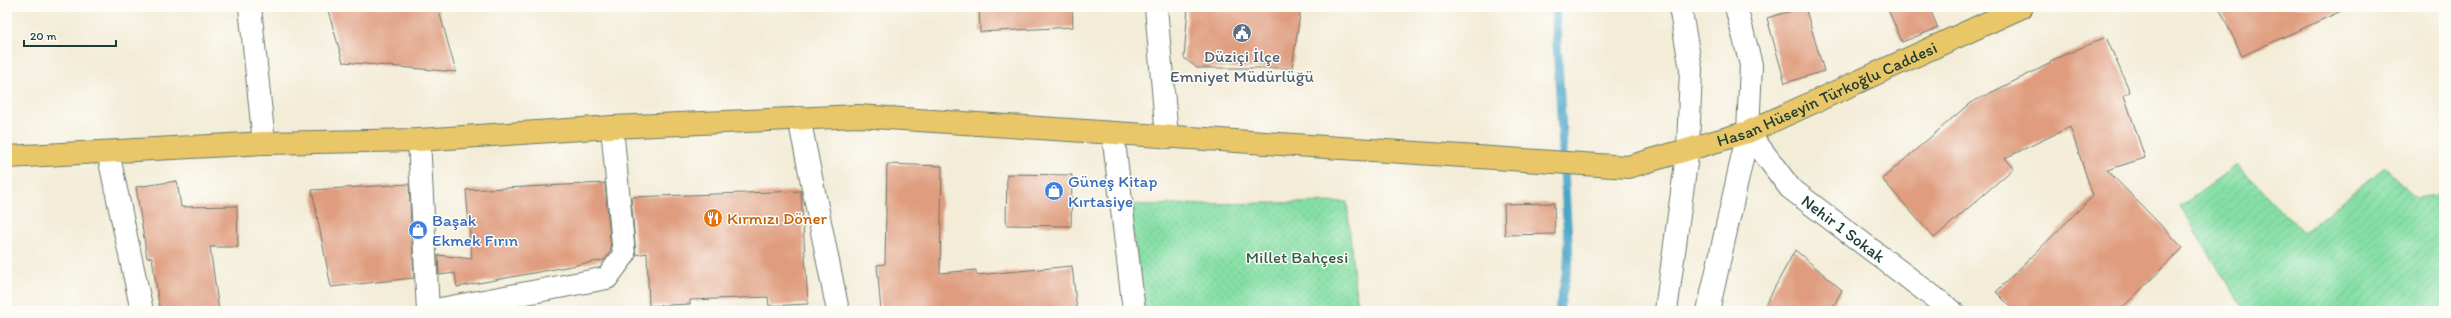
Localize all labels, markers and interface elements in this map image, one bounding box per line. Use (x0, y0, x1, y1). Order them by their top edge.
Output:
scale bar (24, 22, 116, 48)
public building icon: Düziçi İlçe Emniyet Müdürlüğü (1231, 22, 1253, 44)
text: 20 m (30, 29, 57, 43)
street label: Hasan Hüseyin Türkoğlu Caddesi (1714, 37, 1940, 151)
place label: Düziçi İlçe Emniyet Müdürlüğü (1170, 46, 1314, 86)
place label: Güneş Kitap Kırtasiye (1068, 171, 1157, 211)
shop icon: Güneş Kitap Kırtasiye (1043, 180, 1065, 202)
street label: Nehir 1 Sokak (1798, 190, 1889, 267)
restaurant icon: Kırmızı Döner (702, 207, 724, 229)
place label: Kırmızı Döner (727, 208, 828, 228)
place label: Başak Ekmek Fırın (432, 210, 519, 250)
shop icon: Başak Ekmek Fırın (407, 219, 429, 241)
park label: Millet Bahçesi (1246, 247, 1348, 267)

